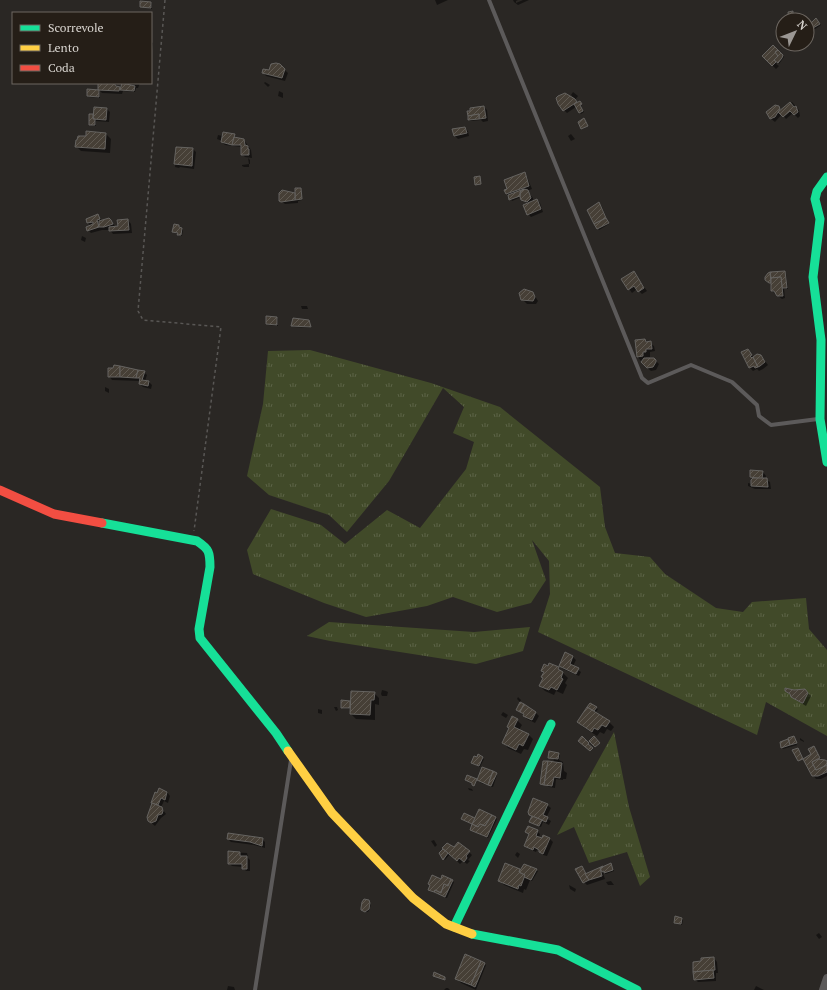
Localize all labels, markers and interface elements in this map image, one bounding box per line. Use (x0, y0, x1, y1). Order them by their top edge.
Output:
legend (12, 12, 152, 84)
north arrow (775, 12, 815, 52)
text: N (794, 17, 811, 33)
text: Scorrevole (48, 20, 104, 35)
text: Lento (48, 40, 79, 55)
text: Coda (48, 60, 75, 75)

